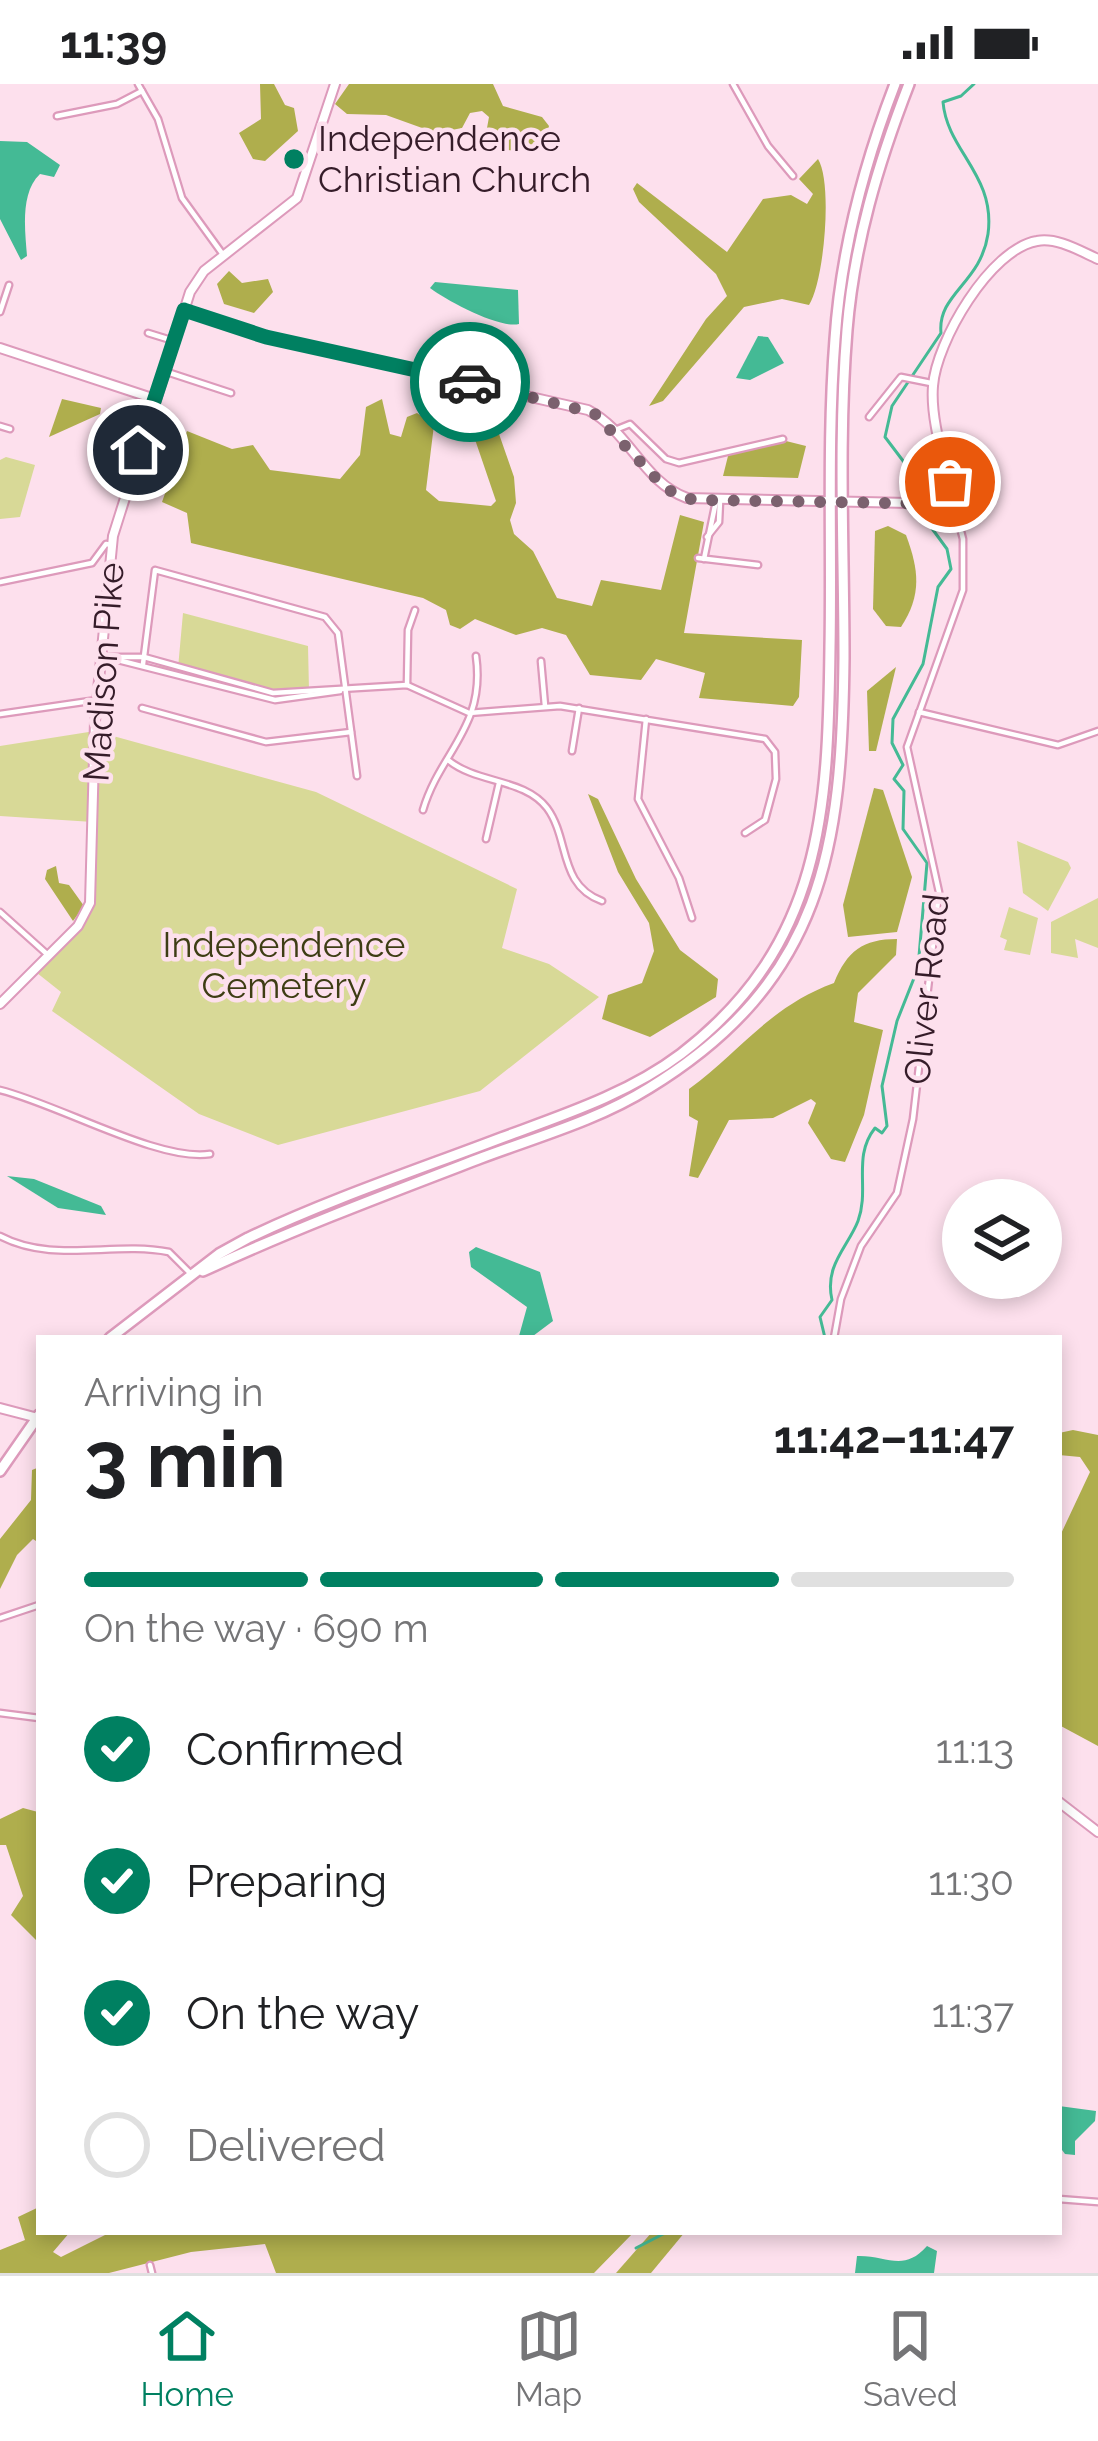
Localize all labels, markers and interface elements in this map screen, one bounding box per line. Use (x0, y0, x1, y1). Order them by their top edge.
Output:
text: 11:39 (60, 16, 167, 69)
place label: Independence Christian Church (318, 117, 591, 200)
marker: Independence Christian Church (281, 146, 307, 172)
courier (410, 322, 530, 442)
icon: car (437, 349, 503, 415)
pin (87, 399, 189, 501)
icon: home (105, 417, 171, 483)
pin (899, 431, 1001, 533)
icon: bag (917, 449, 983, 515)
street label: Madison Pike (74, 561, 132, 783)
street label: Oliver Road (895, 891, 957, 1087)
park label: Independence Cemetery (162, 923, 406, 1006)
map controls (942, 1179, 1062, 1299)
button: layers (942, 1179, 1062, 1299)
text: Arriving in (84, 1369, 264, 1415)
text: 11:42–11:47 (774, 1411, 1014, 1464)
text: 3 min (84, 1414, 286, 1505)
text: On the way · 690 m (84, 1605, 429, 1651)
icon: check (84, 1716, 150, 1782)
text: Confirmed (186, 1723, 404, 1776)
text: 11:13 (936, 1726, 1014, 1772)
icon: check (84, 1848, 150, 1914)
text: Preparing (186, 1855, 387, 1908)
text: 11:30 (929, 1858, 1014, 1904)
icon: check (84, 1980, 150, 2046)
text: On the way (186, 1987, 420, 2040)
text: 11:37 (932, 1990, 1014, 2036)
text: Delivered (186, 2119, 386, 2172)
tab: Home (141, 2303, 234, 2414)
tab: Map (515, 2303, 582, 2414)
tab: Saved (863, 2303, 957, 2414)

